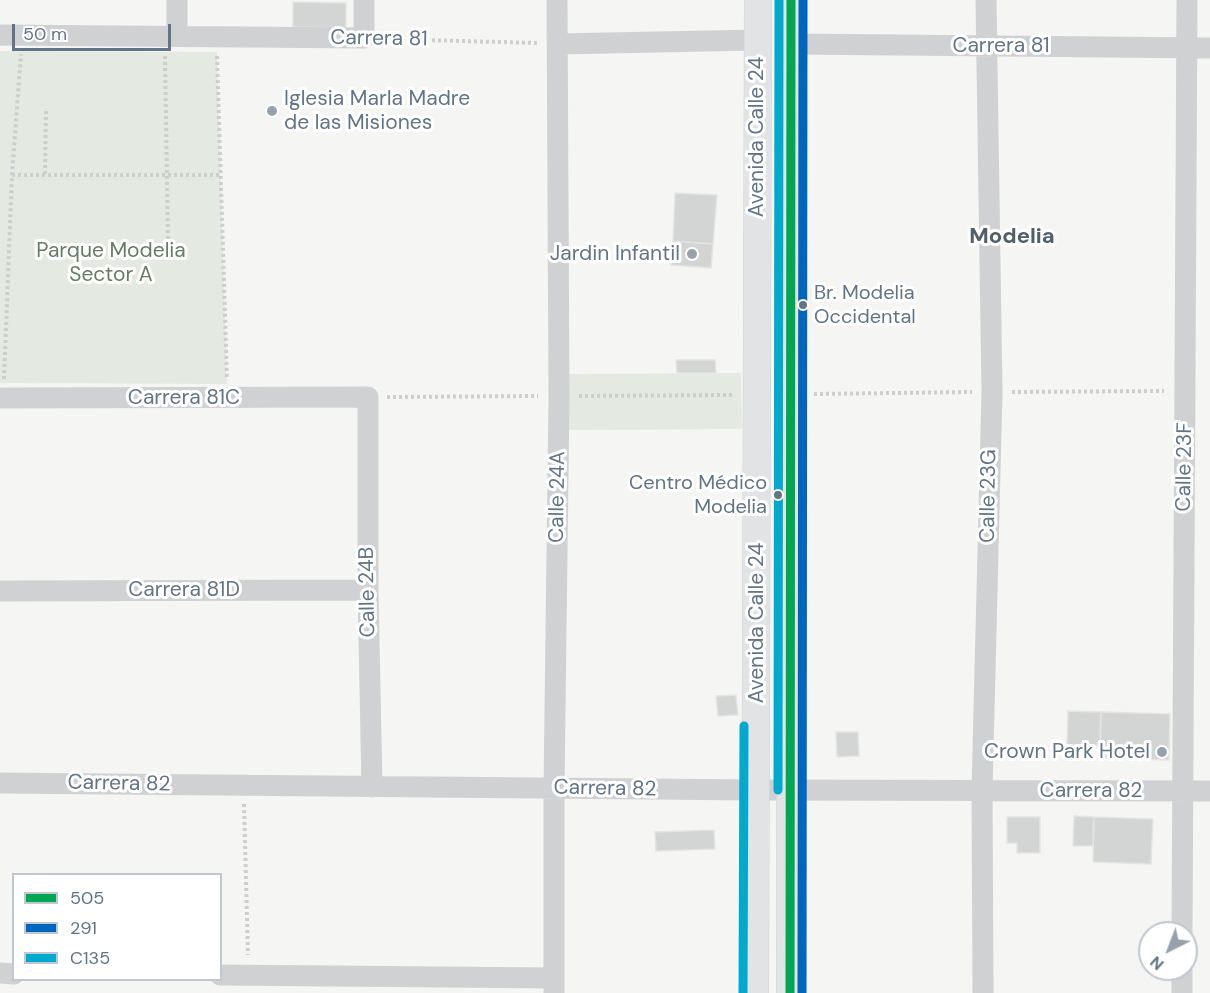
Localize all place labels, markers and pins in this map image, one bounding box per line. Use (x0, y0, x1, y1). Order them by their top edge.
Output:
place label: Iglesia MarIa Madre de las Misiones (284, 86, 470, 136)
marker: Iglesia MarIa Madre de las Misiones (265, 104, 279, 118)
place label: Jardin Infantil (550, 241, 680, 267)
marker: Jardin Infantil (685, 247, 699, 261)
place label: Br. Modelia Occidental (814, 282, 916, 329)
marker: Br. Modelia Occidental (797, 299, 809, 311)
place label: Centro Médico Modelia (629, 472, 767, 519)
marker: Centro Médico Modelia (772, 489, 784, 501)
place label: Crown Park Hotel (984, 739, 1150, 765)
marker: Crown Park Hotel (1155, 745, 1169, 759)

